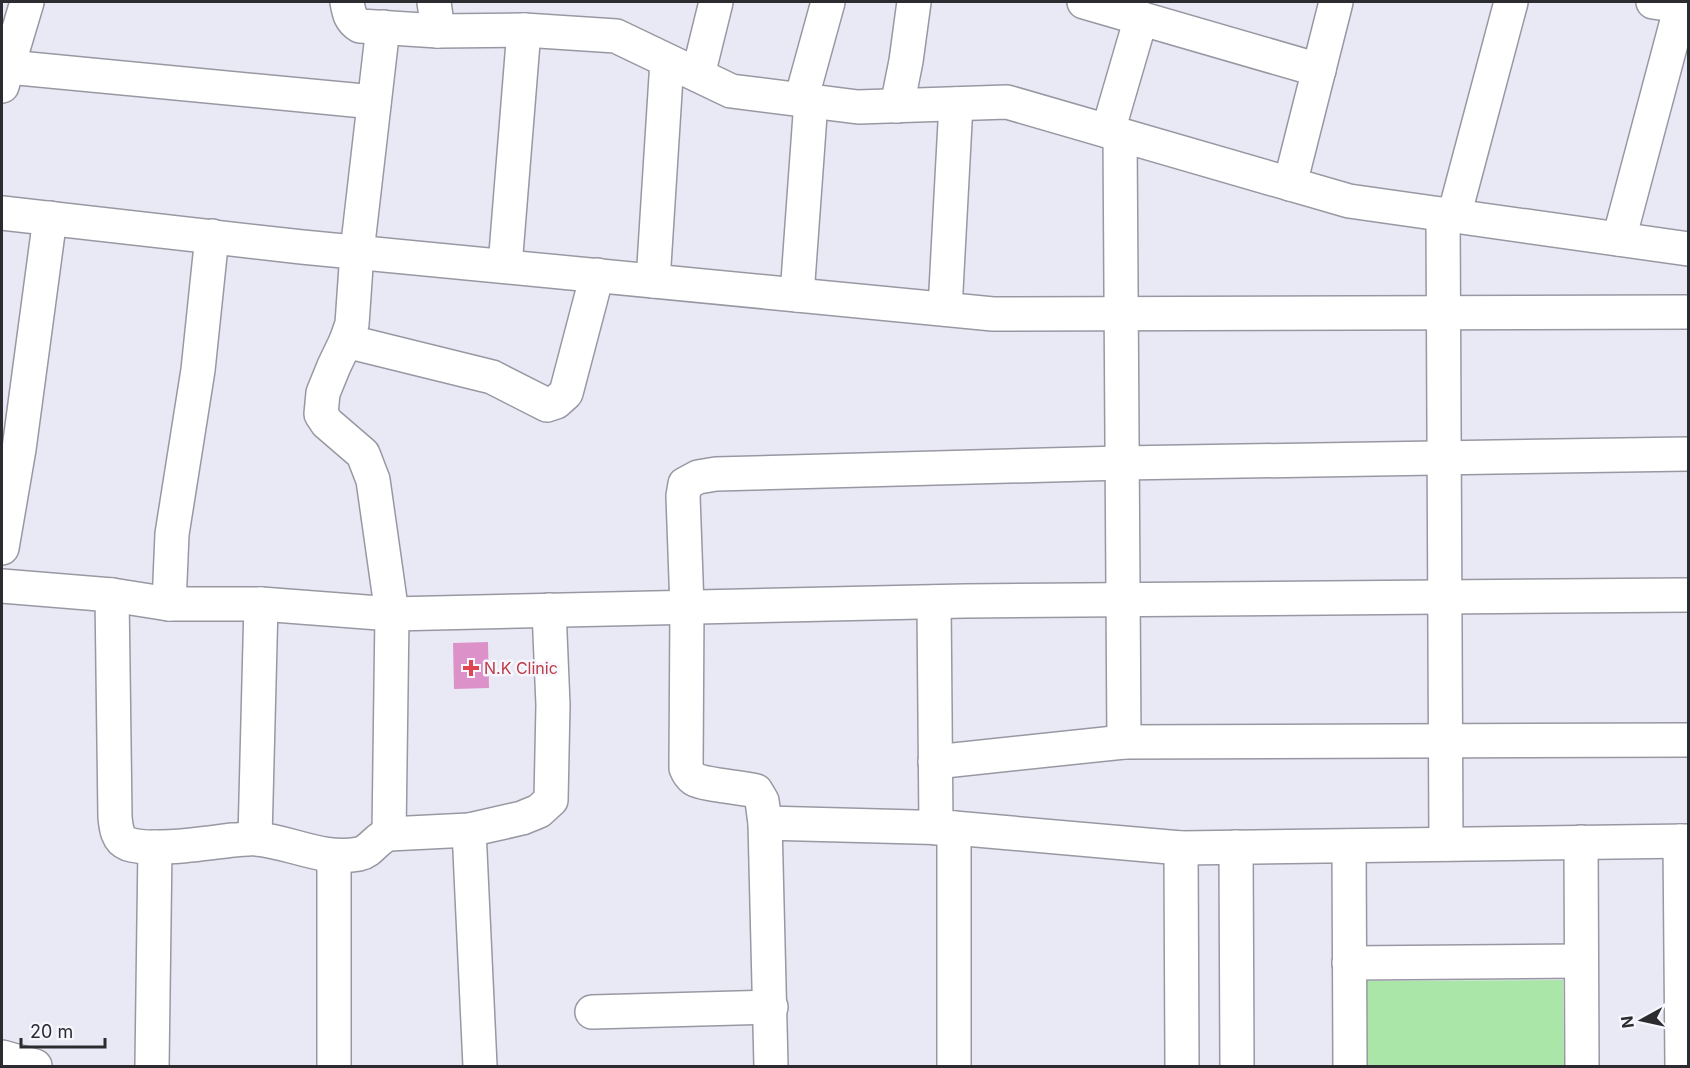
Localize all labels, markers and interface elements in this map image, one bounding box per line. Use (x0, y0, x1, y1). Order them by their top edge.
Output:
place label: N.K Clinic (484, 658, 558, 678)
marker: N.K Clinic (462, 659, 480, 677)
north arrow (1612, 990, 1672, 1050)
scale bar (21, 1011, 105, 1049)
text: N (1616, 1015, 1638, 1030)
text: 20 m (30, 1021, 73, 1042)

